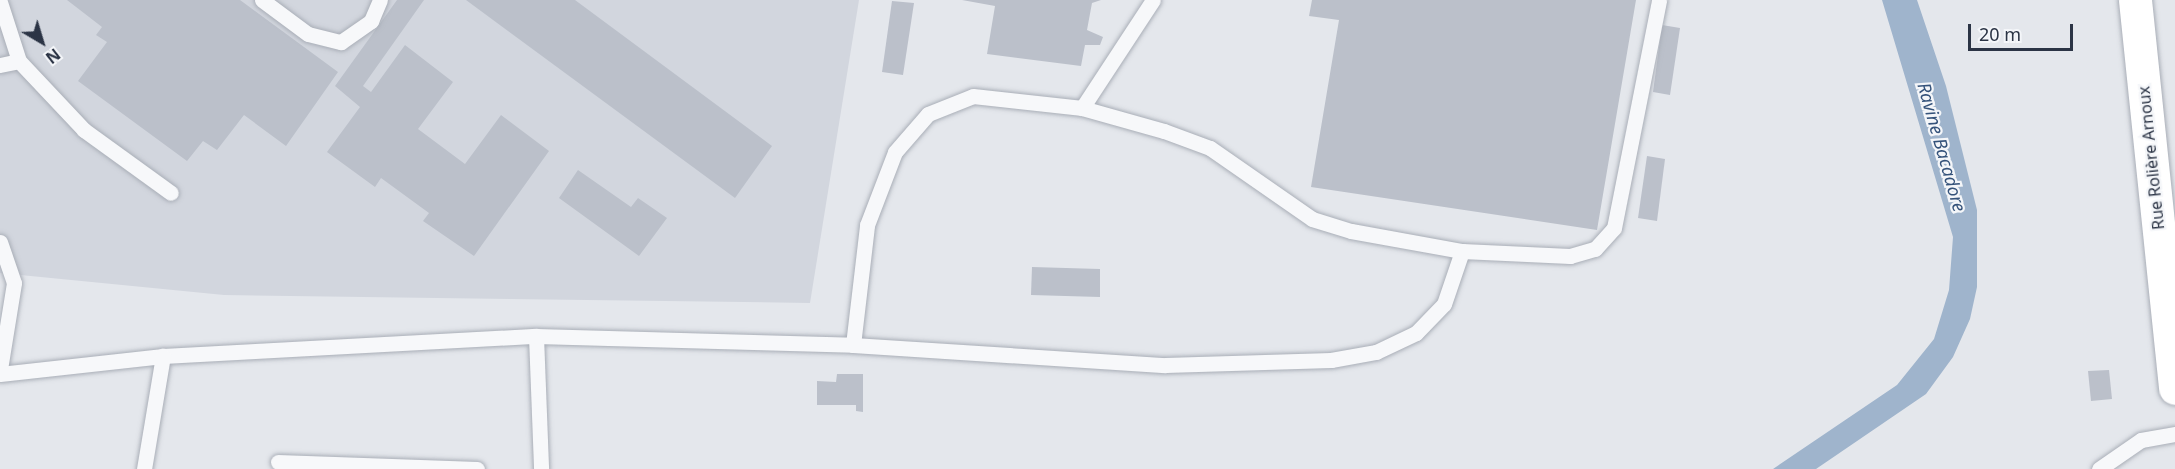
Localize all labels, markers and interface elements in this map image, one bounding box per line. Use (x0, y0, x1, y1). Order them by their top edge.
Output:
north arrow (12, 12, 72, 72)
scale bar (1971, 12, 2076, 50)
text: 20 m (1979, 22, 2021, 46)
text: N (41, 44, 65, 69)
water label: Ravine Bacadore (1913, 80, 1971, 214)
street label: Rue Rolière Arnoux (2134, 85, 2168, 231)

